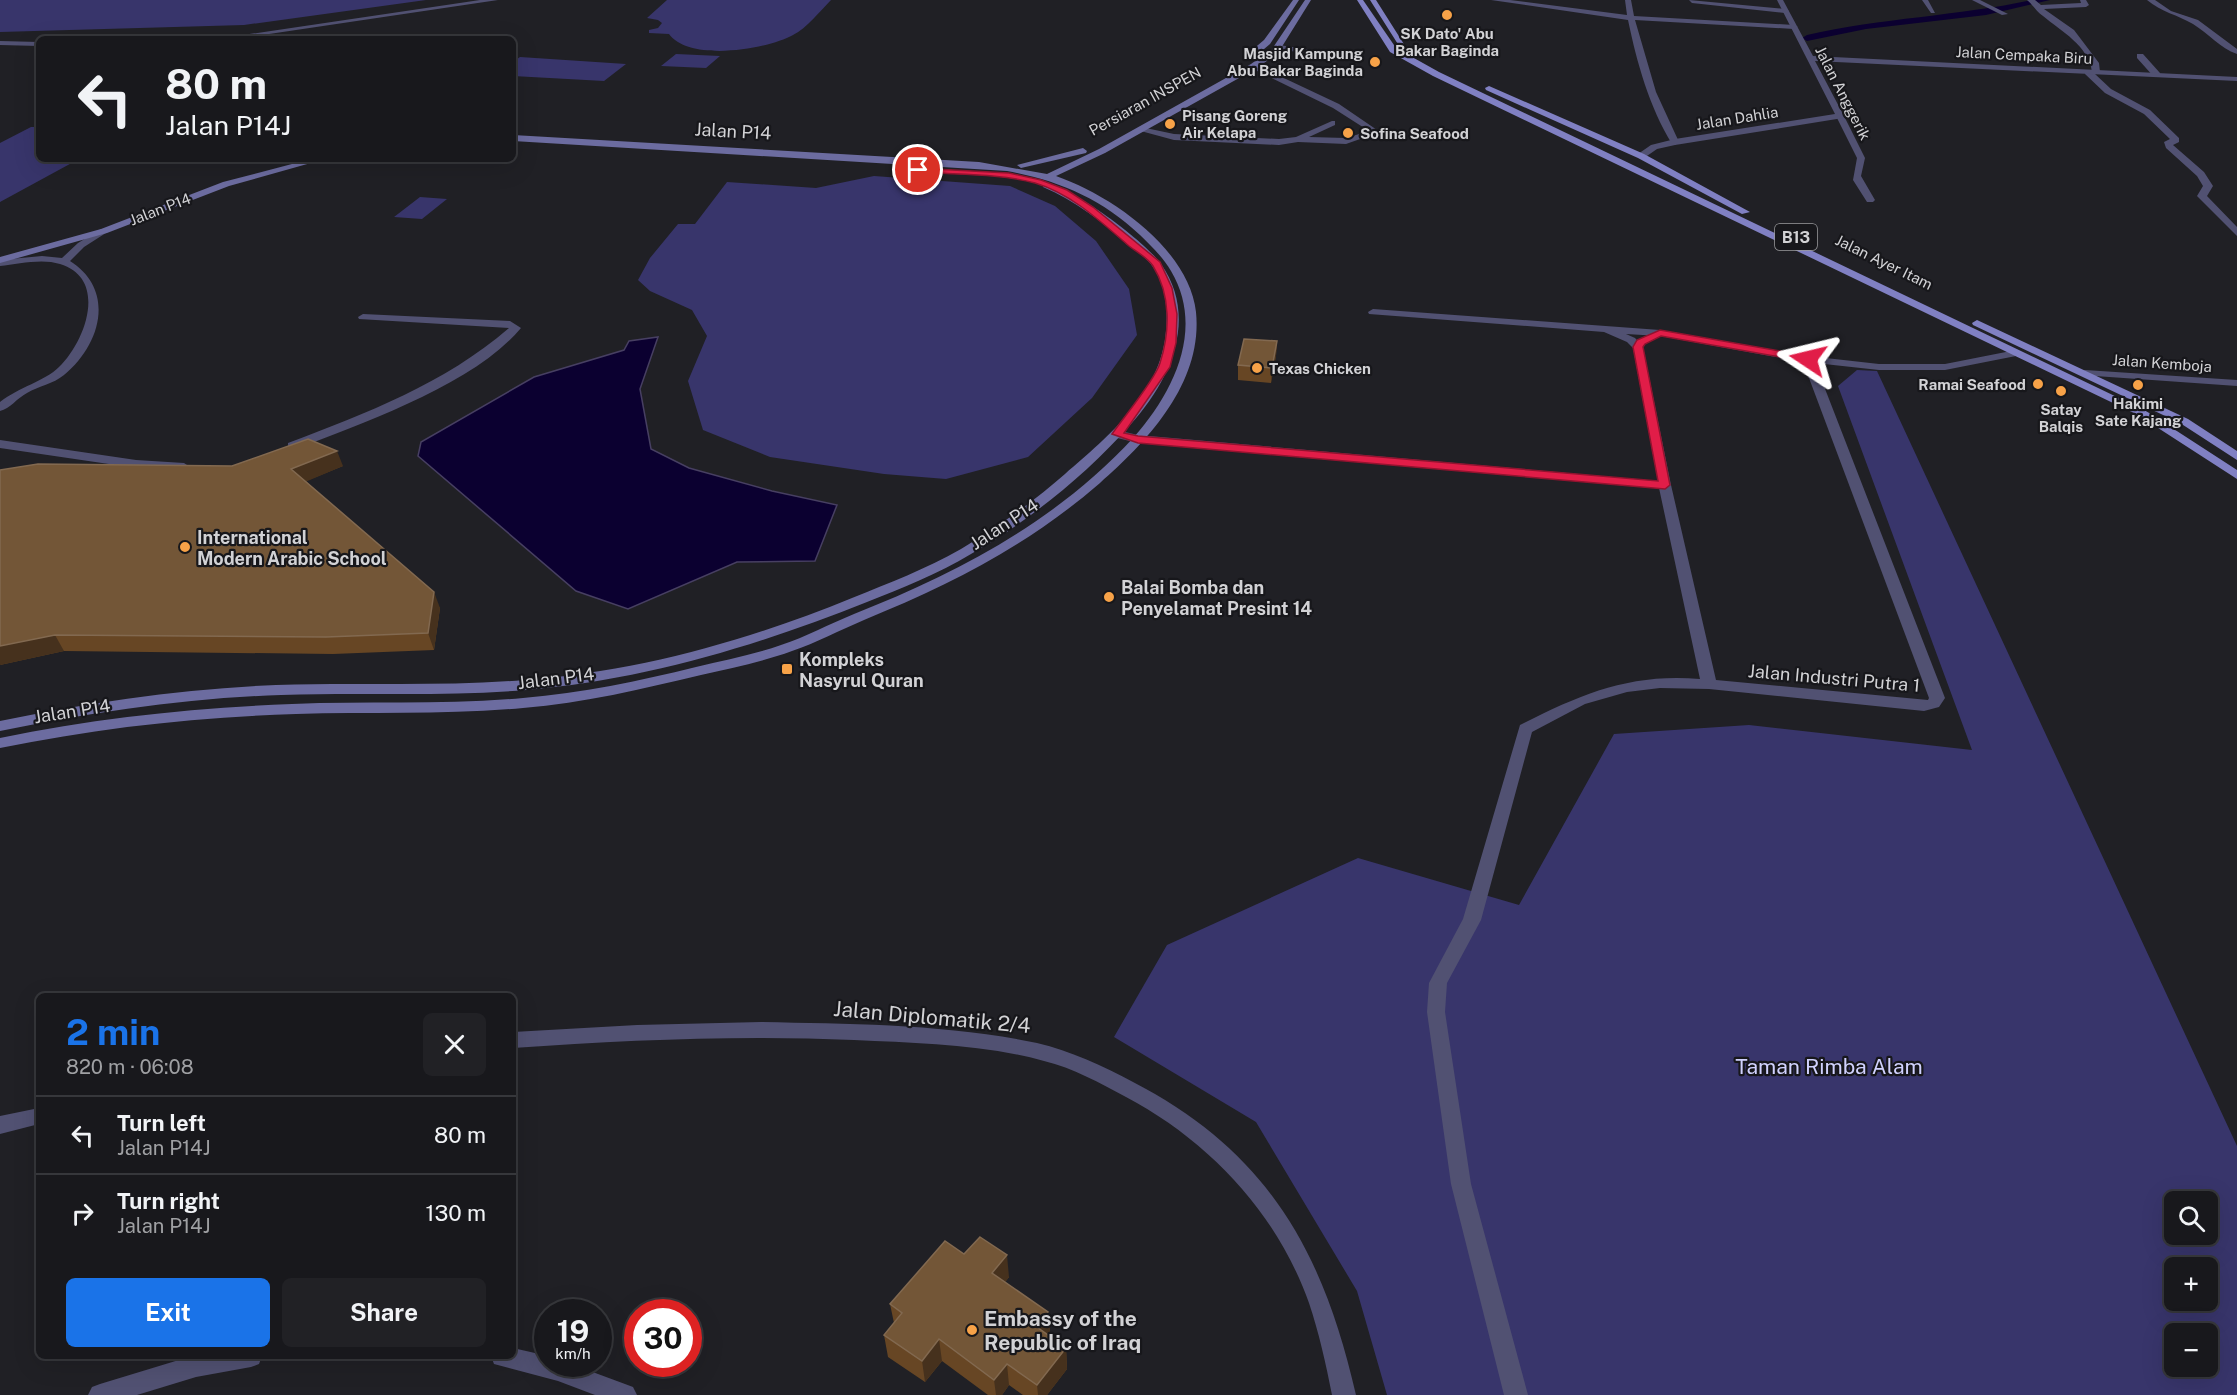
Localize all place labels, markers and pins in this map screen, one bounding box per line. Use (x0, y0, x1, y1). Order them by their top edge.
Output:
marker: SK Dato' Abu Bakar Baginda (1440, 8, 1454, 22)
place label: SK Dato' Abu Bakar Baginda (1395, 25, 1499, 59)
place label: Masjid Kampung Abu Bakar Baginda (1227, 45, 1364, 79)
marker: Masjid Kampung Abu Bakar Baginda (1368, 55, 1382, 69)
place label: Pisang Goreng Air Kelapa (1182, 107, 1288, 141)
marker: Pisang Goreng Air Kelapa (1163, 117, 1177, 131)
place label: Sofina Seafood (1360, 125, 1469, 142)
marker: Sofina Seafood (1341, 126, 1355, 140)
pin (892, 144, 943, 195)
place label: Texas Chicken (1269, 360, 1371, 377)
marker: Texas Chicken (1250, 361, 1264, 375)
place label: Ramai Seafood (1918, 376, 2026, 393)
marker: Ramai Seafood (2031, 377, 2045, 391)
marker: Hakimi Sate Kajang (2131, 378, 2145, 392)
marker: Satay Balqis (2054, 384, 2068, 398)
place label: Hakimi Sate Kajang (2095, 395, 2182, 429)
place label: Satay Balqis (2039, 401, 2083, 435)
place label: International Modern Arabic School (197, 527, 387, 569)
marker: International Modern Arabic School (178, 540, 192, 554)
place label: Balai Bomba dan Penyelamat Presint 14 (1121, 577, 1312, 619)
marker: Balai Bomba dan Penyelamat Presint 14 (1102, 590, 1116, 604)
place label: Kompleks Nasyrul Quran (799, 649, 924, 691)
marker: Kompleks Nasyrul Quran (780, 662, 794, 676)
place label: Embassy of the Republic of Iraq (984, 1306, 1141, 1355)
marker: Embassy of the Republic of Iraq (965, 1323, 979, 1337)

